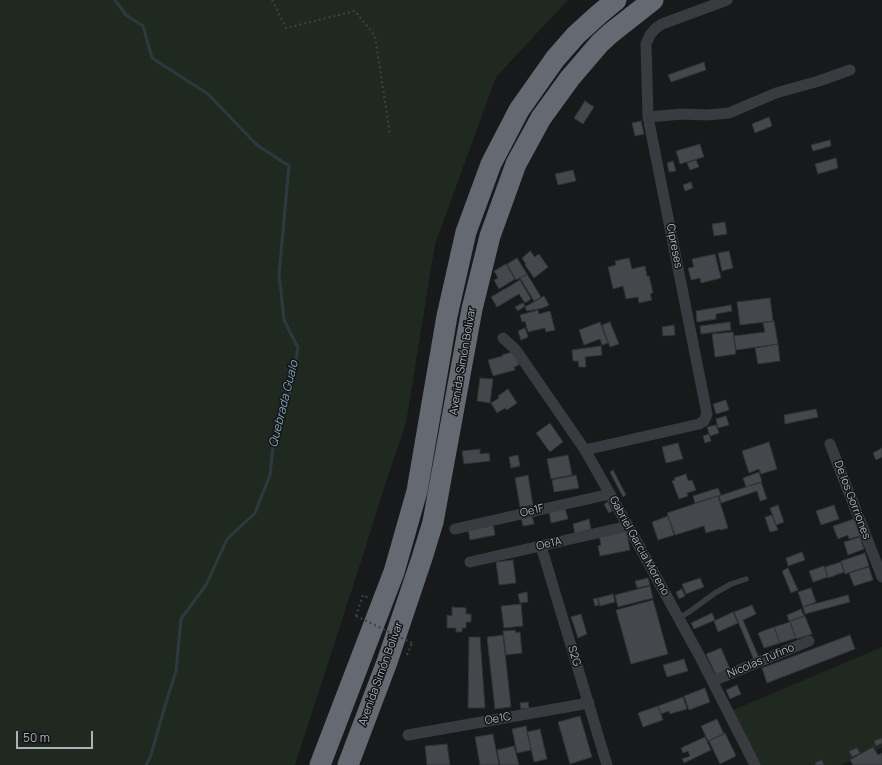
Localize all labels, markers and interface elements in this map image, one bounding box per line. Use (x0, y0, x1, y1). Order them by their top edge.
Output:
street label: Cipreses (663, 223, 685, 269)
street label: Avenida Simón Bolívar (447, 306, 479, 416)
water label: Quebrada Gualo (266, 359, 302, 449)
street label: De los Gorriones (831, 459, 873, 541)
street label: Gabriel Garcia Moreno (606, 494, 672, 598)
street label: Oe1F (519, 502, 545, 520)
street label: Oe1A (535, 535, 563, 553)
street label: Avenida Simón Bolívar (356, 620, 406, 728)
street label: Nicolas Tufino (726, 641, 796, 681)
street label: S2G (565, 644, 583, 668)
street label: Oe1C (484, 710, 512, 728)
scale bar (18, 723, 95, 749)
text: 50 m (23, 729, 50, 746)

